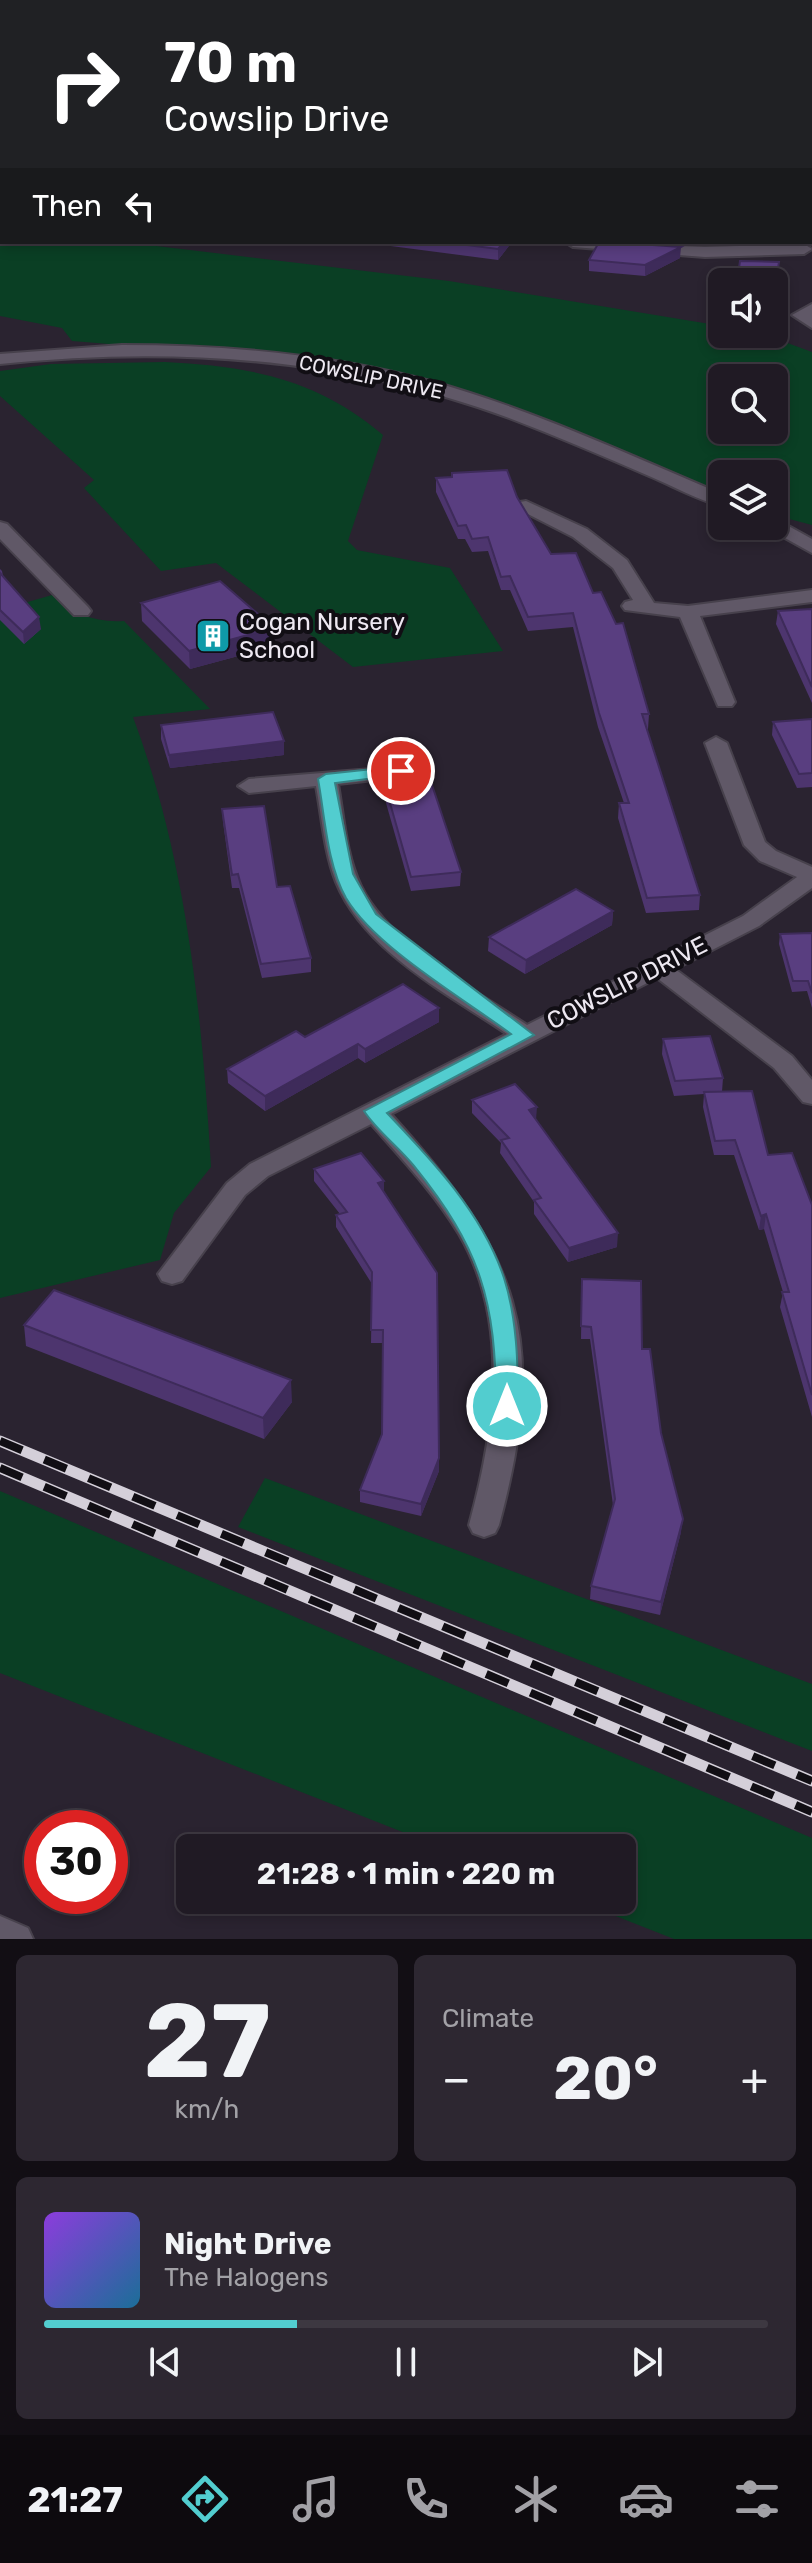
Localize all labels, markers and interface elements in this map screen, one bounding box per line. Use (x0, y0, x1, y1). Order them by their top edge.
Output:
text: 70 m (164, 30, 297, 96)
icon: right (32, 32, 136, 136)
text: Cowslip Drive (164, 97, 389, 140)
icon: left (118, 184, 162, 228)
text: Then (32, 188, 102, 224)
map controls (708, 268, 788, 540)
button: sound (708, 268, 788, 348)
street label: COWSLIP DRIVE (297, 350, 445, 404)
button: search (708, 364, 788, 444)
button: layers (708, 460, 788, 540)
place label: Cogan Nursery School (239, 608, 405, 664)
building icon: Cogan Nursery School (194, 617, 232, 655)
pin (367, 737, 435, 805)
icon: arrive (379, 749, 423, 793)
street label: COWSLIP DRIVE (542, 931, 712, 1035)
position arrow (465, 1364, 549, 1448)
speed limit sign: 30 (24, 1810, 128, 1914)
text: 21:28 · 1 min · 220 m (257, 1856, 555, 1892)
text: 27 (143, 1980, 271, 2103)
text: Climate (442, 2003, 534, 2034)
text: 20° (553, 2043, 658, 2114)
text: − (442, 2053, 471, 2105)
text: + (741, 2053, 768, 2105)
text: km/h (175, 2094, 239, 2125)
text: Night Drive (164, 2226, 332, 2262)
text: The Halogens (164, 2262, 329, 2293)
icon: previous (143, 2340, 187, 2384)
icon: pause (384, 2340, 428, 2384)
icon: next (625, 2340, 669, 2384)
icon: directions (177, 2471, 233, 2527)
icon: music (288, 2471, 344, 2527)
icon: phone (398, 2471, 454, 2527)
icon: climate (508, 2471, 564, 2527)
icon: car (618, 2471, 674, 2527)
icon: filters (729, 2471, 785, 2527)
text: 21:27 (27, 2478, 123, 2521)

